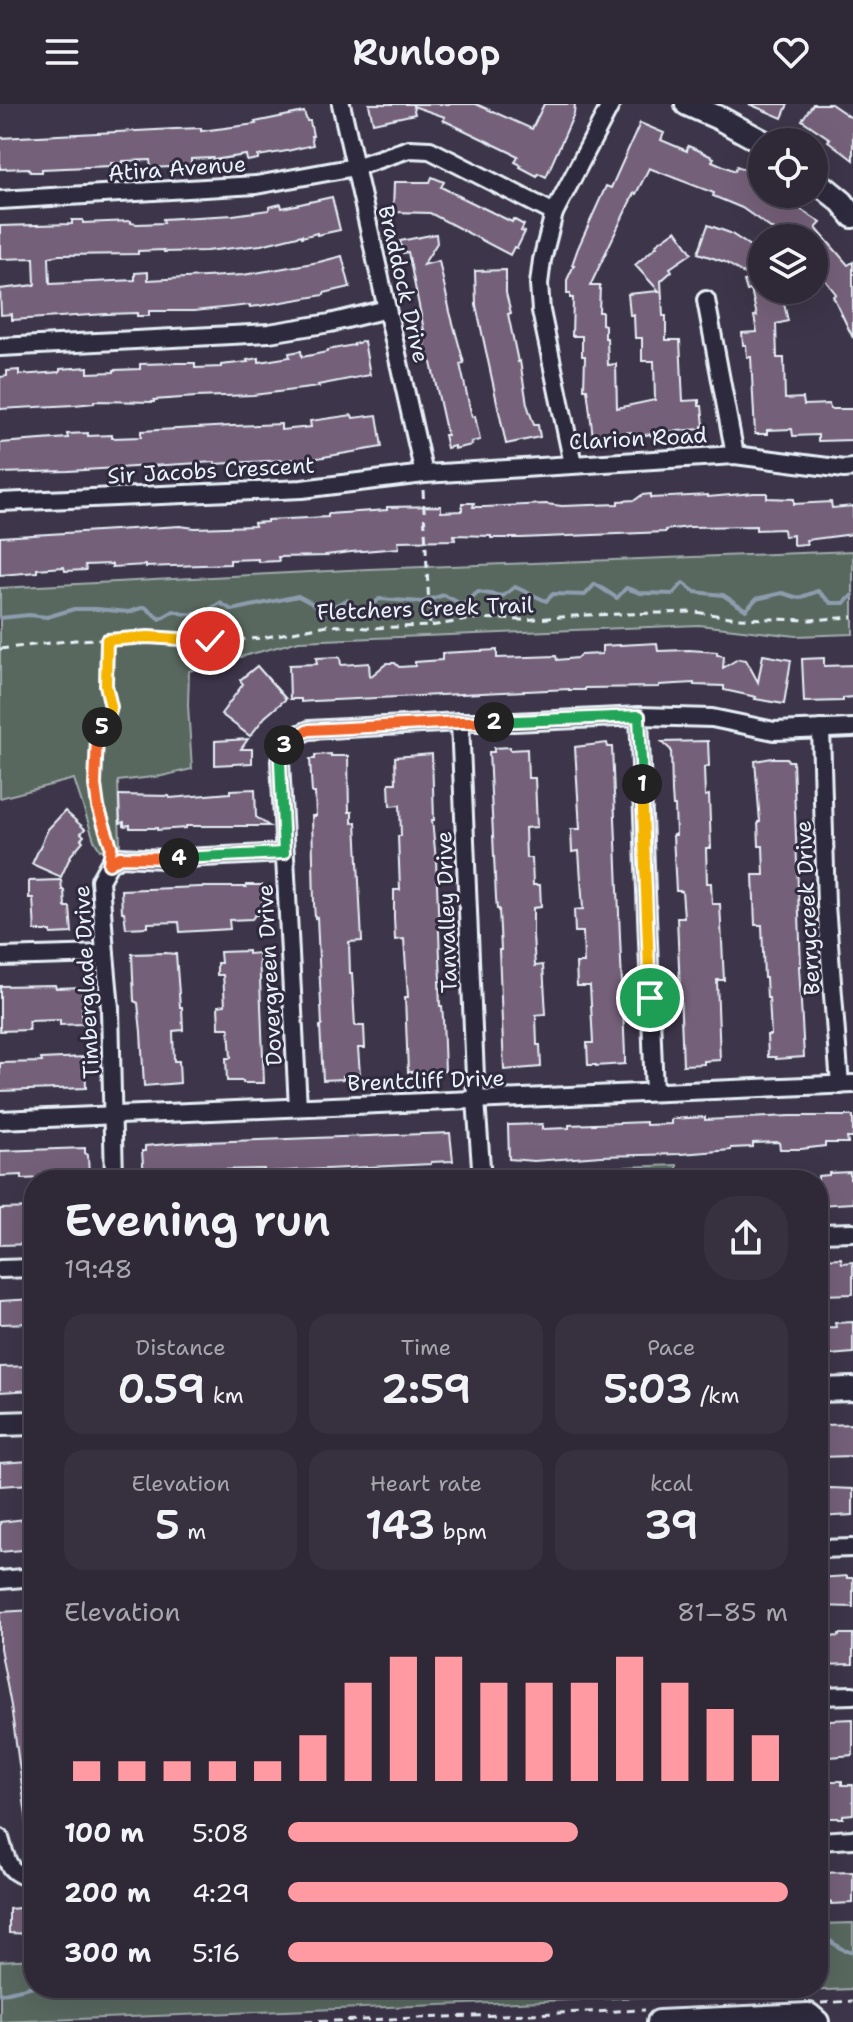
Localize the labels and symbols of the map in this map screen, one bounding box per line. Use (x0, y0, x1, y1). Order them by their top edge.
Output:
street label: Atira Avenue (107, 149, 247, 188)
street label: Braddock Drive (371, 202, 436, 366)
street label: Clarion Road (568, 420, 708, 457)
street label: Sir Jacobs Crescent (106, 451, 316, 490)
street label: Fletchers Creek Trail (316, 590, 534, 627)
pin (176, 607, 244, 675)
pin: 2 (474, 702, 514, 742)
pin: 5 (82, 707, 122, 747)
pin: 3 (264, 725, 304, 765)
pin: 1 (622, 764, 662, 804)
street label: Berrycreek Drive (788, 820, 827, 996)
street label: Tanvalley Drive (429, 830, 464, 993)
pin: 4 (159, 838, 199, 878)
street label: Dovergreen Drive (250, 883, 289, 1067)
street label: Timberglade Drive (67, 885, 106, 1079)
pin (616, 964, 684, 1032)
street label: Brentcliff Drive (347, 1063, 505, 1098)

